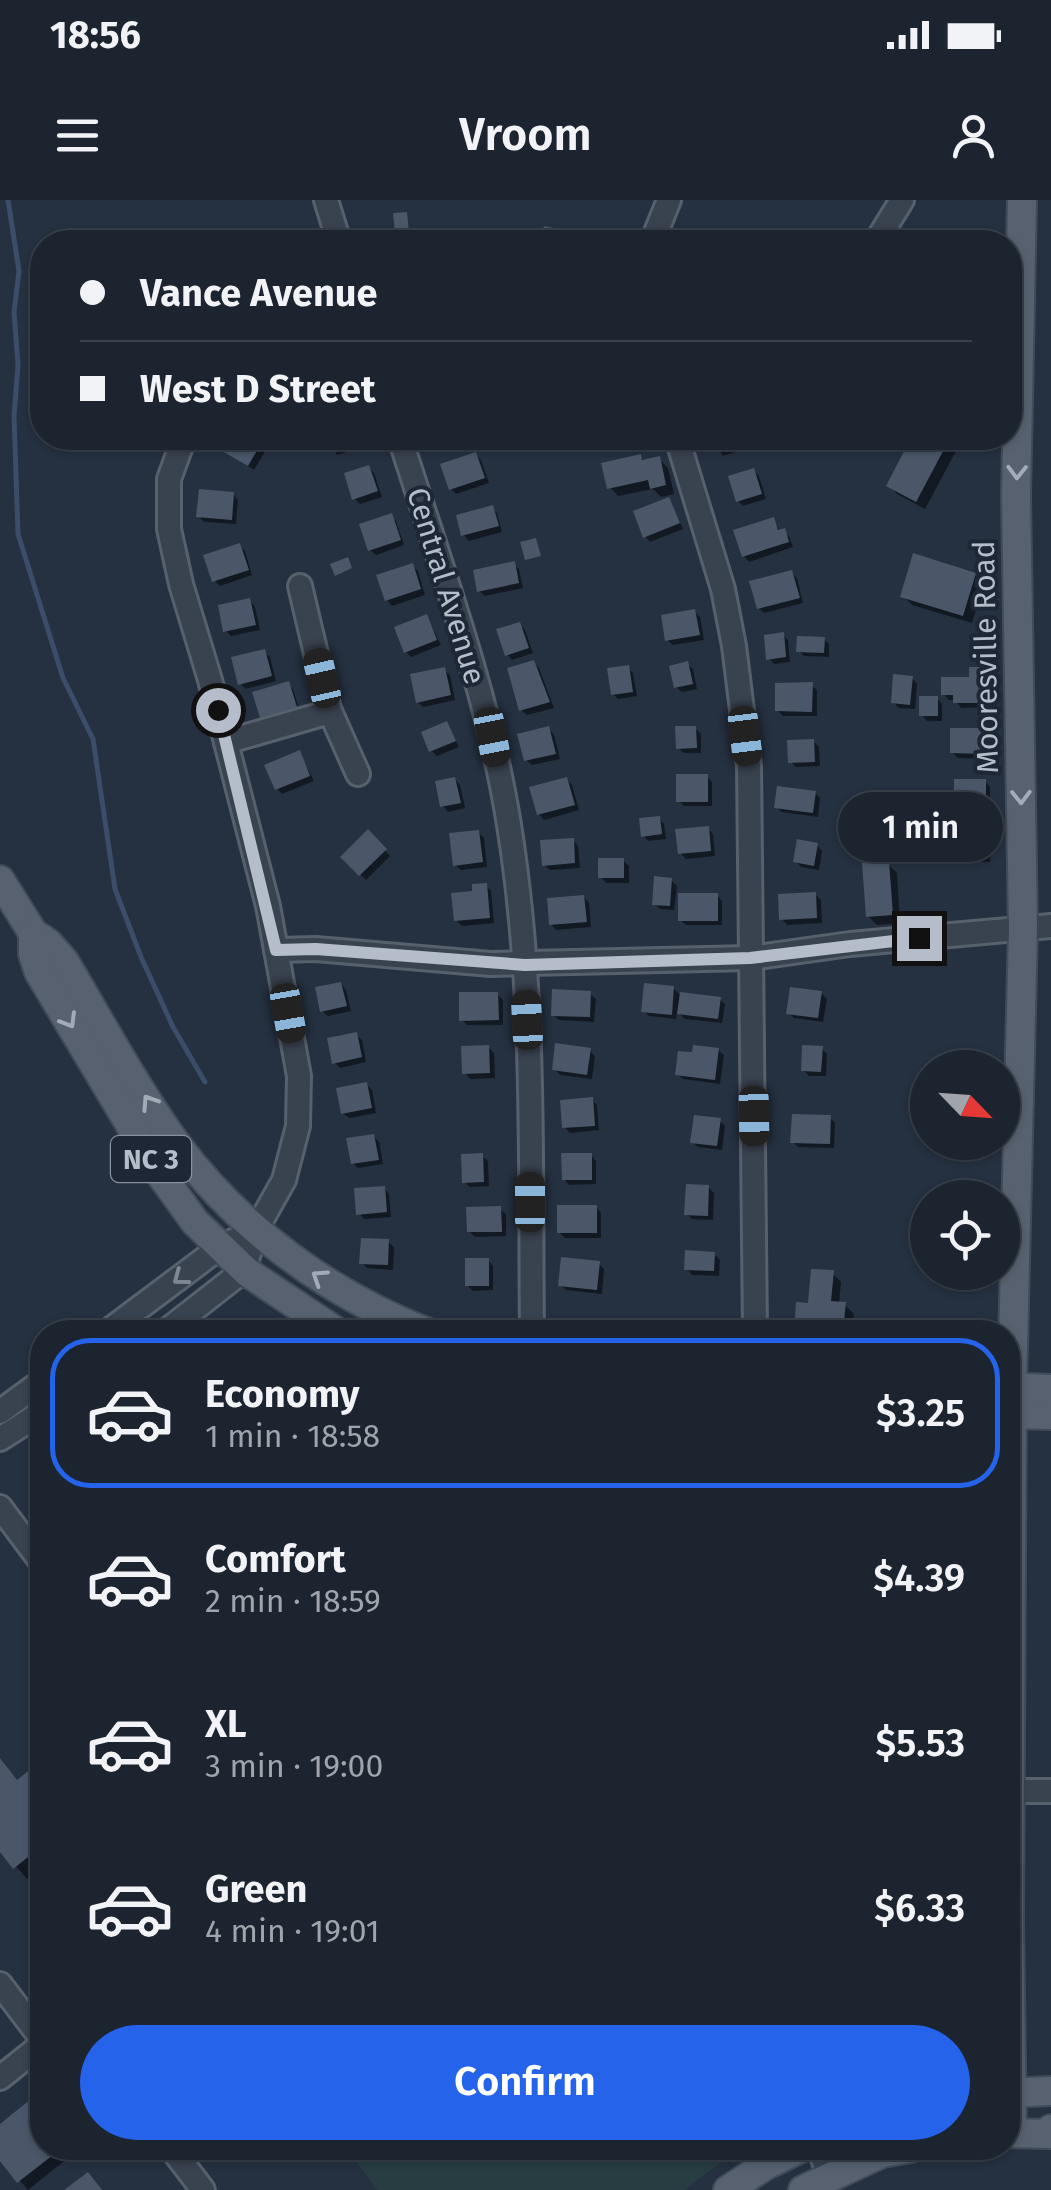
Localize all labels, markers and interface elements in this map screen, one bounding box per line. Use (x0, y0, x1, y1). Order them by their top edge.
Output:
text: 18:56 (50, 12, 141, 58)
icon: menu (50, 108, 105, 163)
text: Vroom (459, 108, 592, 162)
icon: person (946, 108, 1001, 163)
text: Vance Avenue (140, 270, 378, 316)
text: West D Street (140, 366, 376, 412)
one-way arrow (1006, 465, 1027, 481)
street label: Central Avenue (399, 483, 493, 689)
street label: Mooresville Road (966, 540, 1006, 774)
car (301, 645, 343, 711)
route start (196, 688, 241, 733)
car (726, 704, 764, 768)
car (472, 705, 512, 769)
one-way arrow (1010, 790, 1031, 806)
callout: 1 min (836, 793, 1002, 863)
text: 1 min (882, 808, 959, 846)
route end (897, 916, 942, 961)
car (268, 981, 308, 1045)
car (510, 989, 544, 1051)
one-way arrow (57, 1010, 76, 1028)
north arrow (910, 1050, 1020, 1160)
map controls (910, 1050, 1020, 1290)
car (738, 1086, 770, 1146)
one-way arrow (142, 1095, 161, 1113)
road number: NC 3 (111, 1136, 191, 1182)
car (515, 1172, 545, 1232)
button: locate (910, 1180, 1020, 1290)
one-way arrow (173, 1267, 191, 1284)
one-way arrow (312, 1271, 330, 1290)
icon: car (85, 1368, 175, 1458)
text: Economy (205, 1371, 360, 1417)
text: $3.25 (876, 1390, 965, 1436)
text: 1 min · 18:58 (205, 1417, 380, 1455)
icon: car (85, 1533, 175, 1623)
text: Comfort (205, 1536, 346, 1582)
text: $4.39 (873, 1555, 965, 1601)
text: 2 min · 18:59 (205, 1582, 381, 1620)
icon: car (85, 1698, 175, 1788)
text: XL (205, 1701, 247, 1747)
text: $5.53 (875, 1720, 965, 1766)
text: 3 min · 19:00 (205, 1747, 383, 1785)
icon: car (85, 1863, 175, 1953)
text: Green (205, 1866, 308, 1912)
text: $6.33 (874, 1885, 965, 1931)
text: 4 min · 19:01 (205, 1912, 380, 1950)
button: Confirm (80, 2025, 970, 2140)

